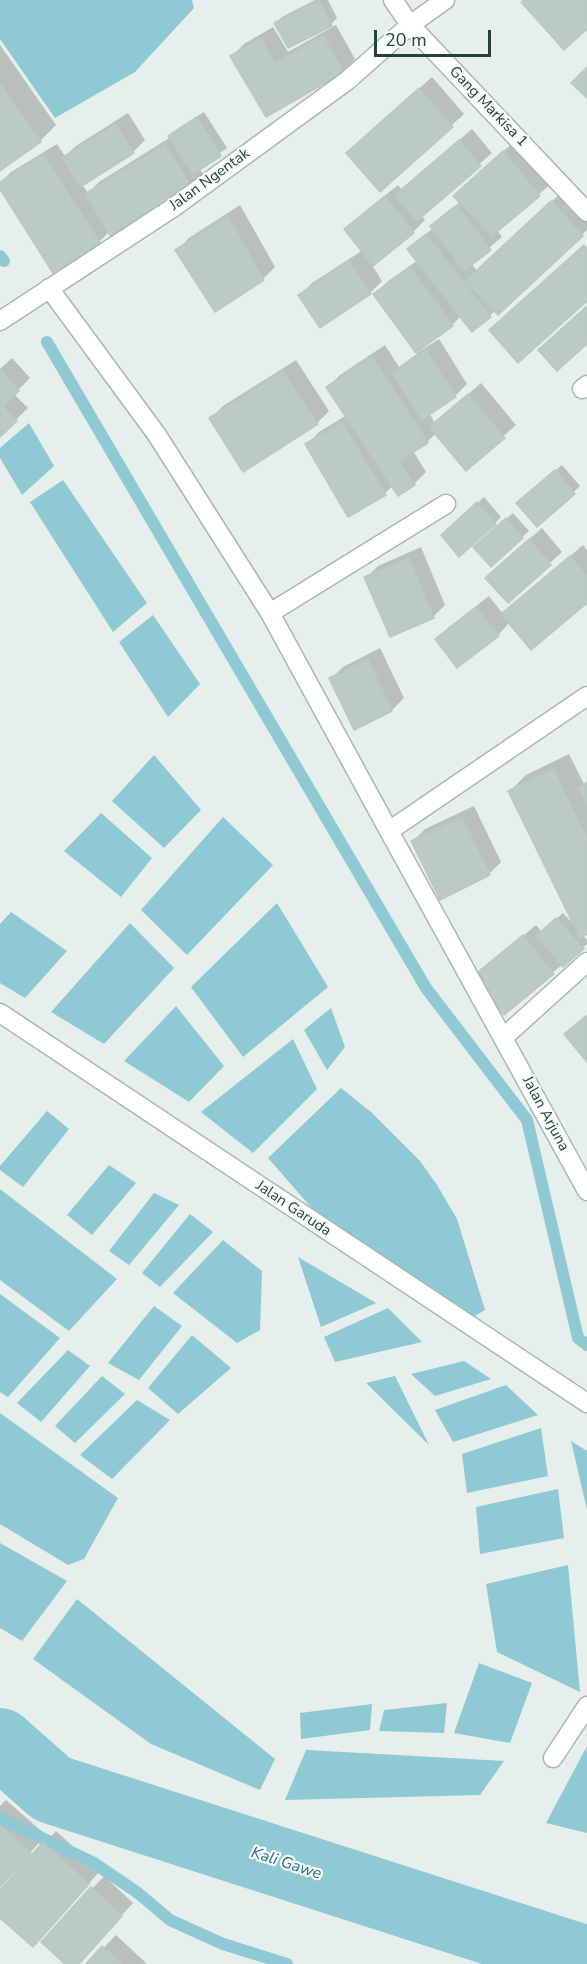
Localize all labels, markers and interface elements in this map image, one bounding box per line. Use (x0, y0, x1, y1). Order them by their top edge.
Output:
scale bar (377, 18, 494, 56)
text: 20 m (385, 28, 427, 52)
street label: Gang Markisa 1 (445, 63, 531, 151)
street label: Jalan Ngentak (166, 145, 254, 215)
street label: Jalan Arjuna (518, 1073, 572, 1155)
street label: Jalan Garuda (252, 1177, 334, 1241)
water label: Kali Gawe (248, 1844, 324, 1884)

